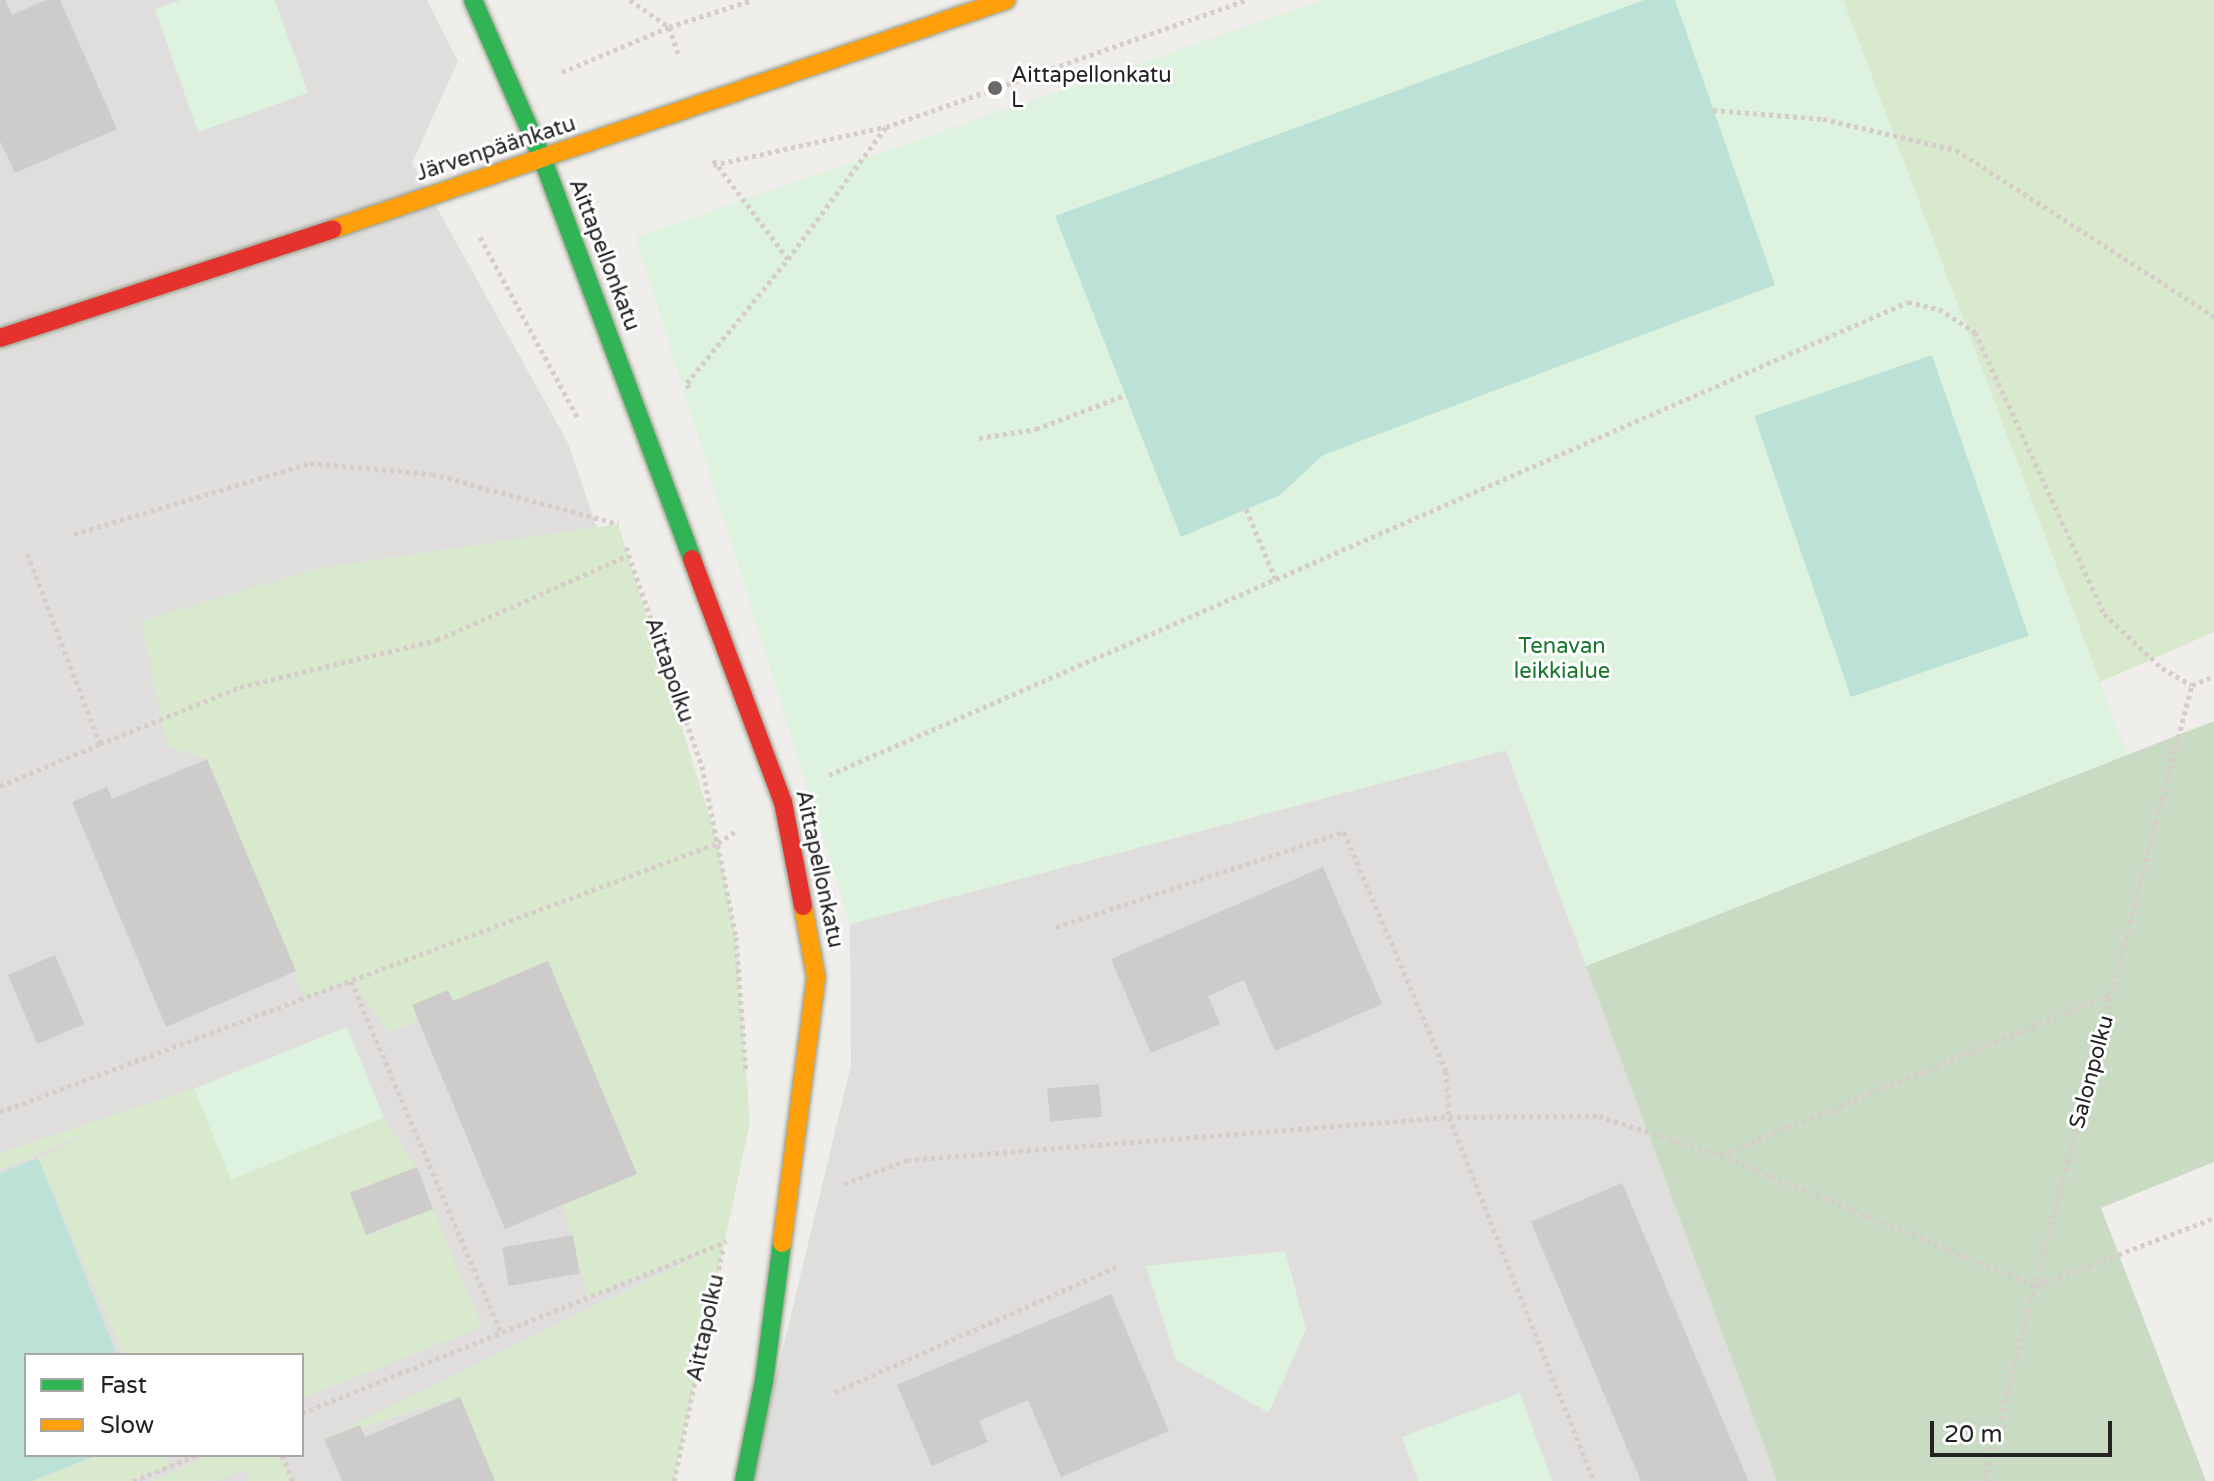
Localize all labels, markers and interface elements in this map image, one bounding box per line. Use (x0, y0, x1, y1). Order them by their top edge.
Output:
place label: Aittapellonkatu L (1011, 62, 1172, 114)
marker: Aittapellonkatu L (986, 79, 1004, 97)
street label: Järvenpäänkatu (413, 111, 579, 187)
street label: Aittapellonkatu (563, 175, 645, 335)
street label: Aittapolku (639, 614, 699, 726)
park label: Tenavan leikkialue (1514, 633, 1610, 684)
street label: Aittapellonkatu (789, 788, 849, 950)
street label: Salonpolku (2064, 1012, 2120, 1132)
street label: Aittapolku (682, 1272, 730, 1384)
legend (24, 1353, 304, 1457)
text: Fast (100, 1371, 147, 1400)
scale bar (1934, 1405, 2116, 1455)
text: Slow (100, 1411, 154, 1440)
text: 20 m (1944, 1420, 2002, 1449)

